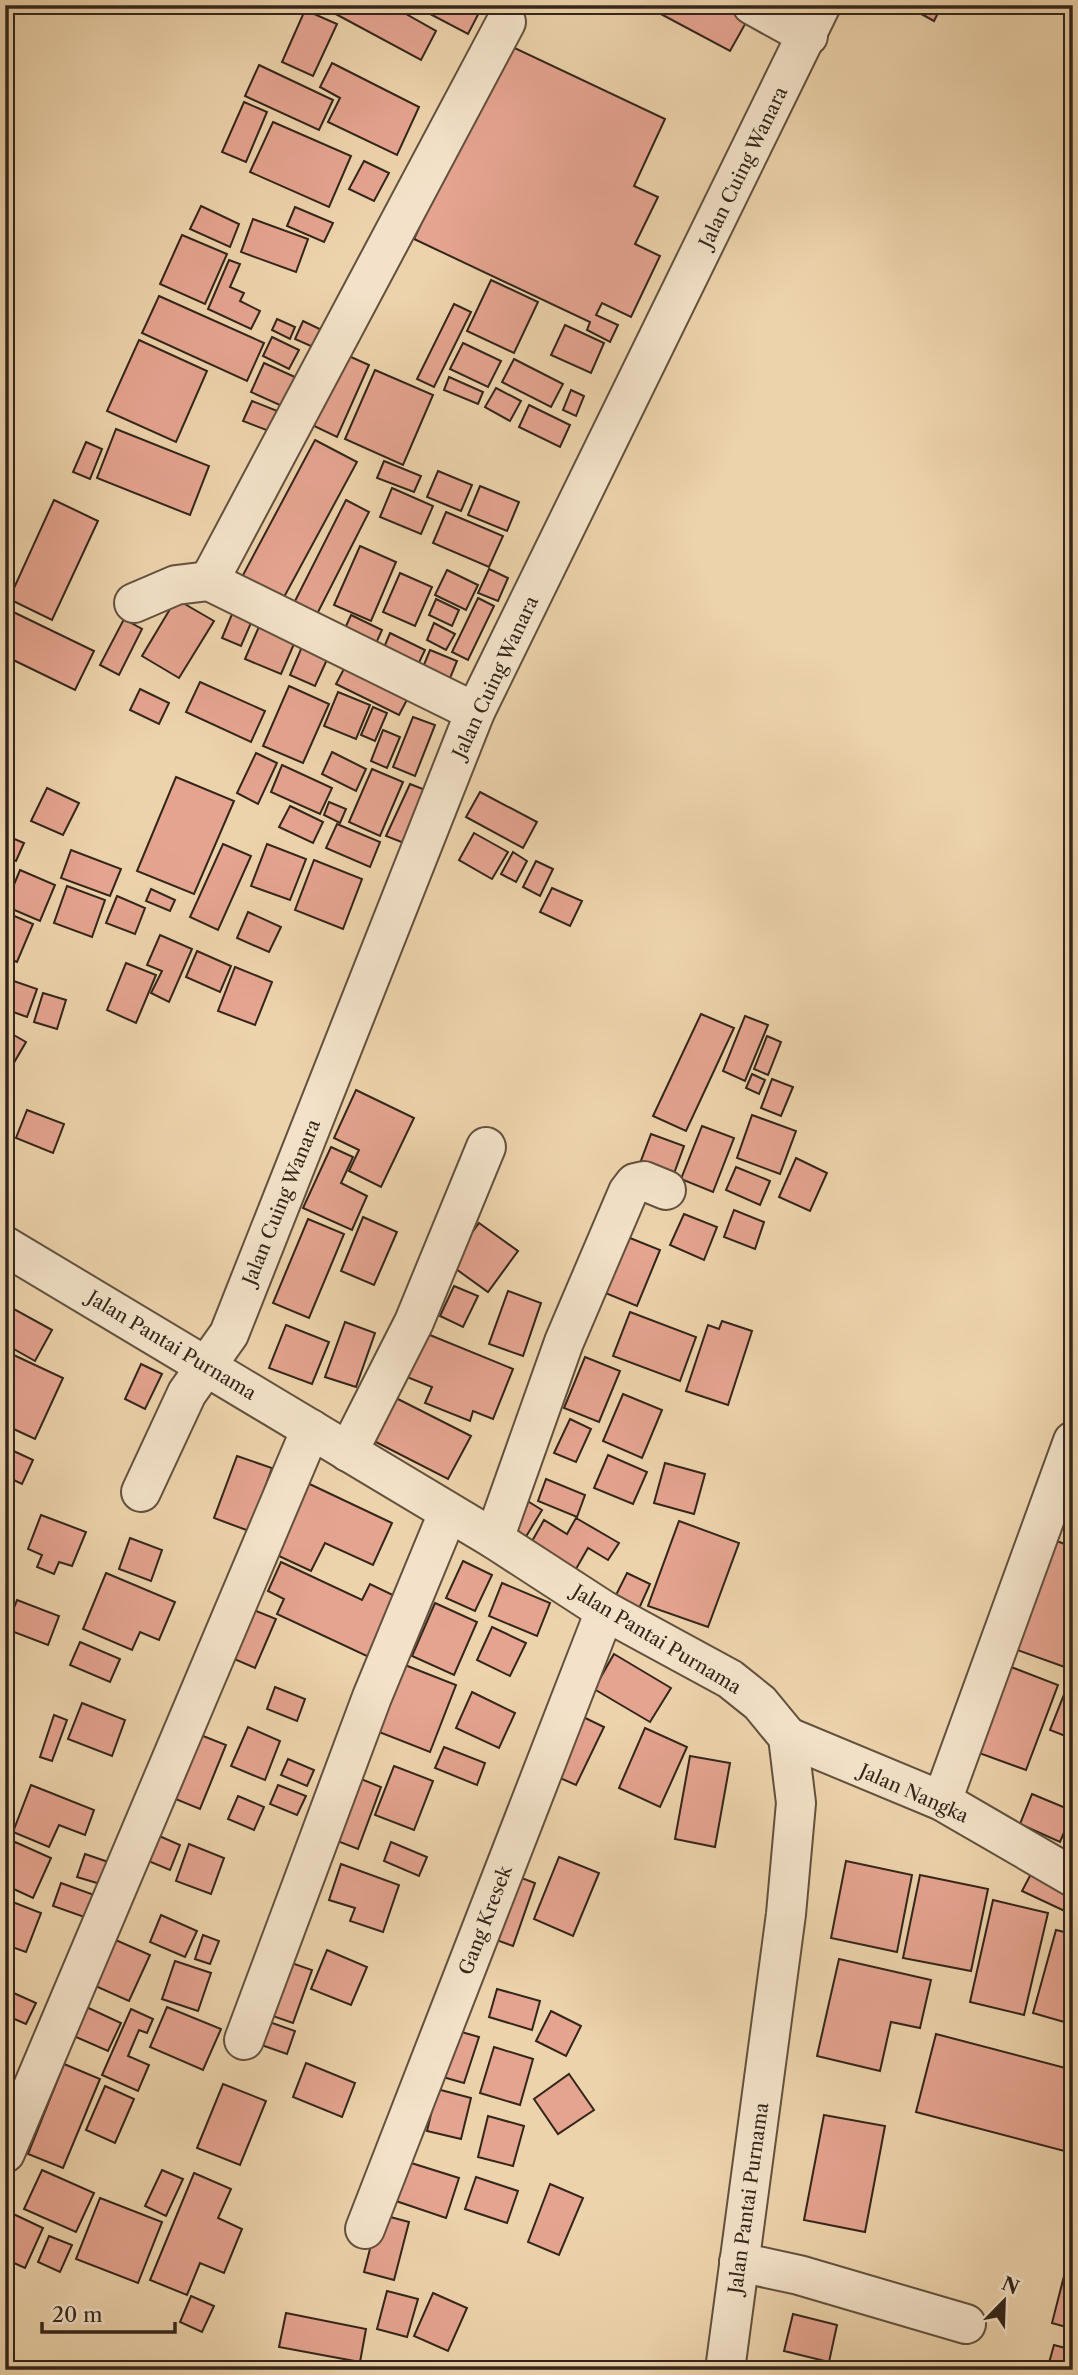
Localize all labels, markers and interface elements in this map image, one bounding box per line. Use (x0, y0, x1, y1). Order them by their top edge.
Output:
street label: Jalan Cuing Wanara (693, 83, 792, 254)
street label: Jalan Cuing Wanara (446, 592, 543, 765)
street label: Jalan Cuing Wanara (237, 1116, 325, 1291)
street label: Jalan Pantai Purnama (81, 1284, 260, 1405)
street label: Jalan Pantai Purnama (566, 1578, 745, 1699)
street label: Jalan Nangka (853, 1758, 972, 1828)
street label: Gang Kresek (454, 1861, 517, 1978)
street label: Jalan Pantai Purnama (723, 2101, 773, 2298)
north arrow (970, 2266, 1040, 2336)
text: N (998, 2272, 1023, 2300)
scale bar (42, 2291, 175, 2335)
text: 20 m (52, 2302, 103, 2327)

